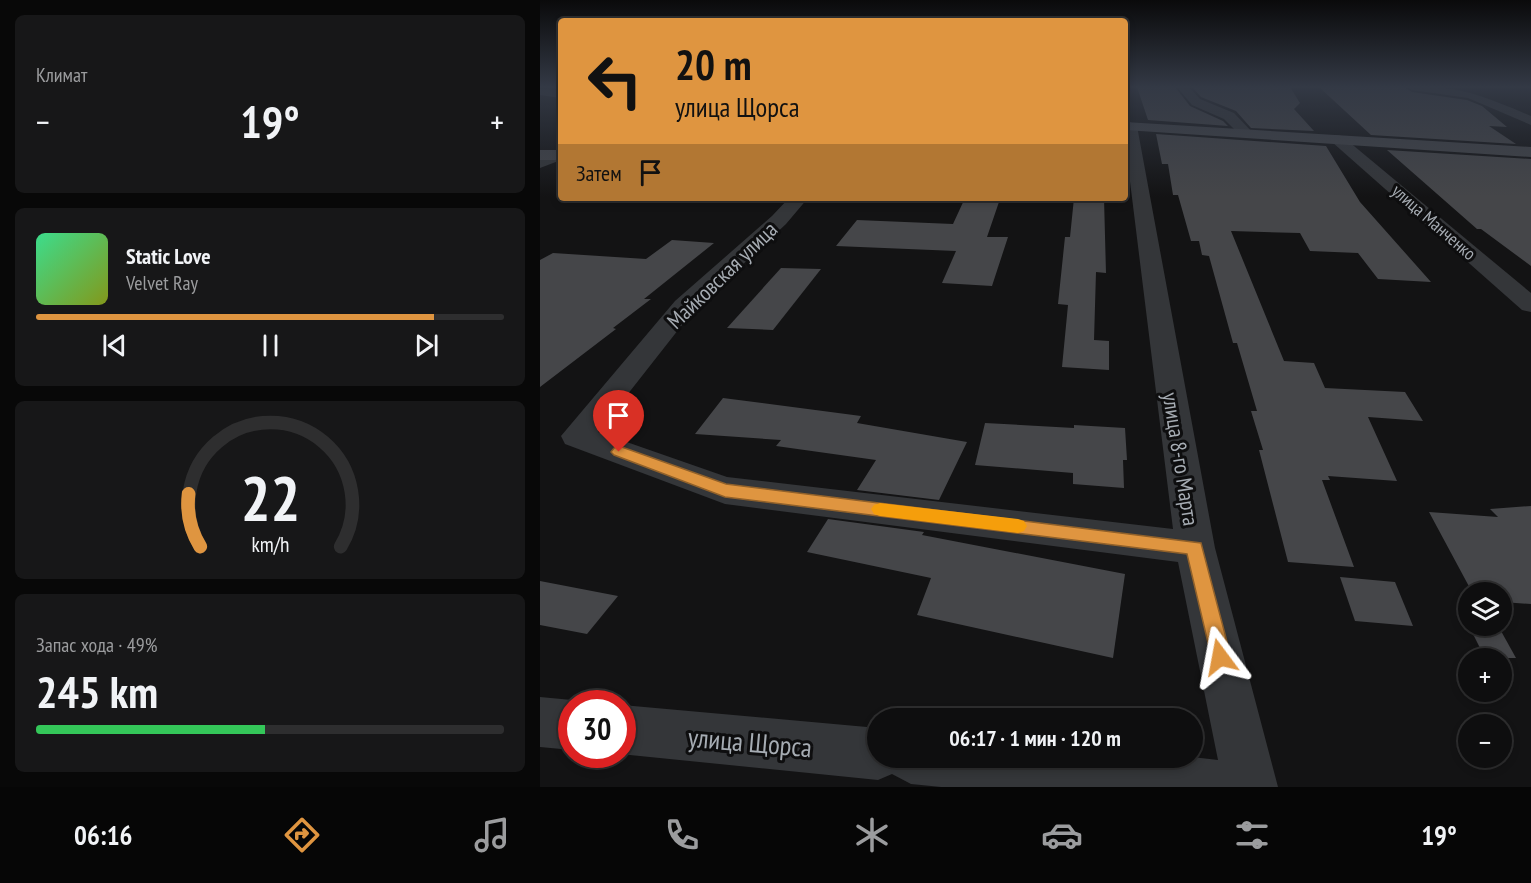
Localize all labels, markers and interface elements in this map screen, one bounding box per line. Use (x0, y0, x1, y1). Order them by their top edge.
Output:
text: 20 m (675, 37, 752, 92)
icon: left (576, 42, 654, 120)
text: Климат (36, 62, 87, 88)
text: улица Щорса (675, 90, 799, 124)
text: 19° (240, 92, 300, 150)
text: − (36, 100, 50, 143)
text: + (490, 100, 504, 143)
icon: arrive (634, 156, 667, 189)
text: Затем (576, 159, 622, 187)
street label: улица Манченко (1387, 179, 1481, 265)
street label: Майковская улица (661, 215, 783, 335)
text: Static Love (126, 242, 211, 270)
text: Velvet Ray (126, 270, 198, 296)
icon: previous (98, 329, 131, 362)
icon: pause (254, 329, 287, 362)
icon: next (410, 329, 443, 362)
pin (593, 390, 644, 452)
street label: улица 8-го Марта (1157, 390, 1205, 528)
icon: arrive (602, 399, 635, 432)
text: 22 (240, 457, 300, 538)
text: km/h (251, 530, 289, 558)
map controls (1458, 582, 1512, 768)
button: layers (1458, 582, 1512, 636)
position arrow (1188, 625, 1252, 689)
text: Запас хода · 49% (36, 632, 157, 658)
button: + (1458, 648, 1512, 702)
text: 245 km (36, 662, 158, 720)
speed limit sign: 30 (558, 690, 636, 768)
button: − (1458, 714, 1512, 768)
street label: улица Щорса (687, 720, 813, 764)
text: 06:17 · 1 мин · 120 m (949, 724, 1121, 752)
icon: directions (281, 814, 323, 856)
icon: music (471, 814, 513, 856)
icon: phone (661, 814, 703, 856)
icon: climate (851, 814, 893, 856)
icon: car (1041, 814, 1083, 856)
icon: filters (1231, 814, 1273, 856)
text: 06:16 (74, 818, 132, 852)
text: 19° (1421, 818, 1457, 852)

